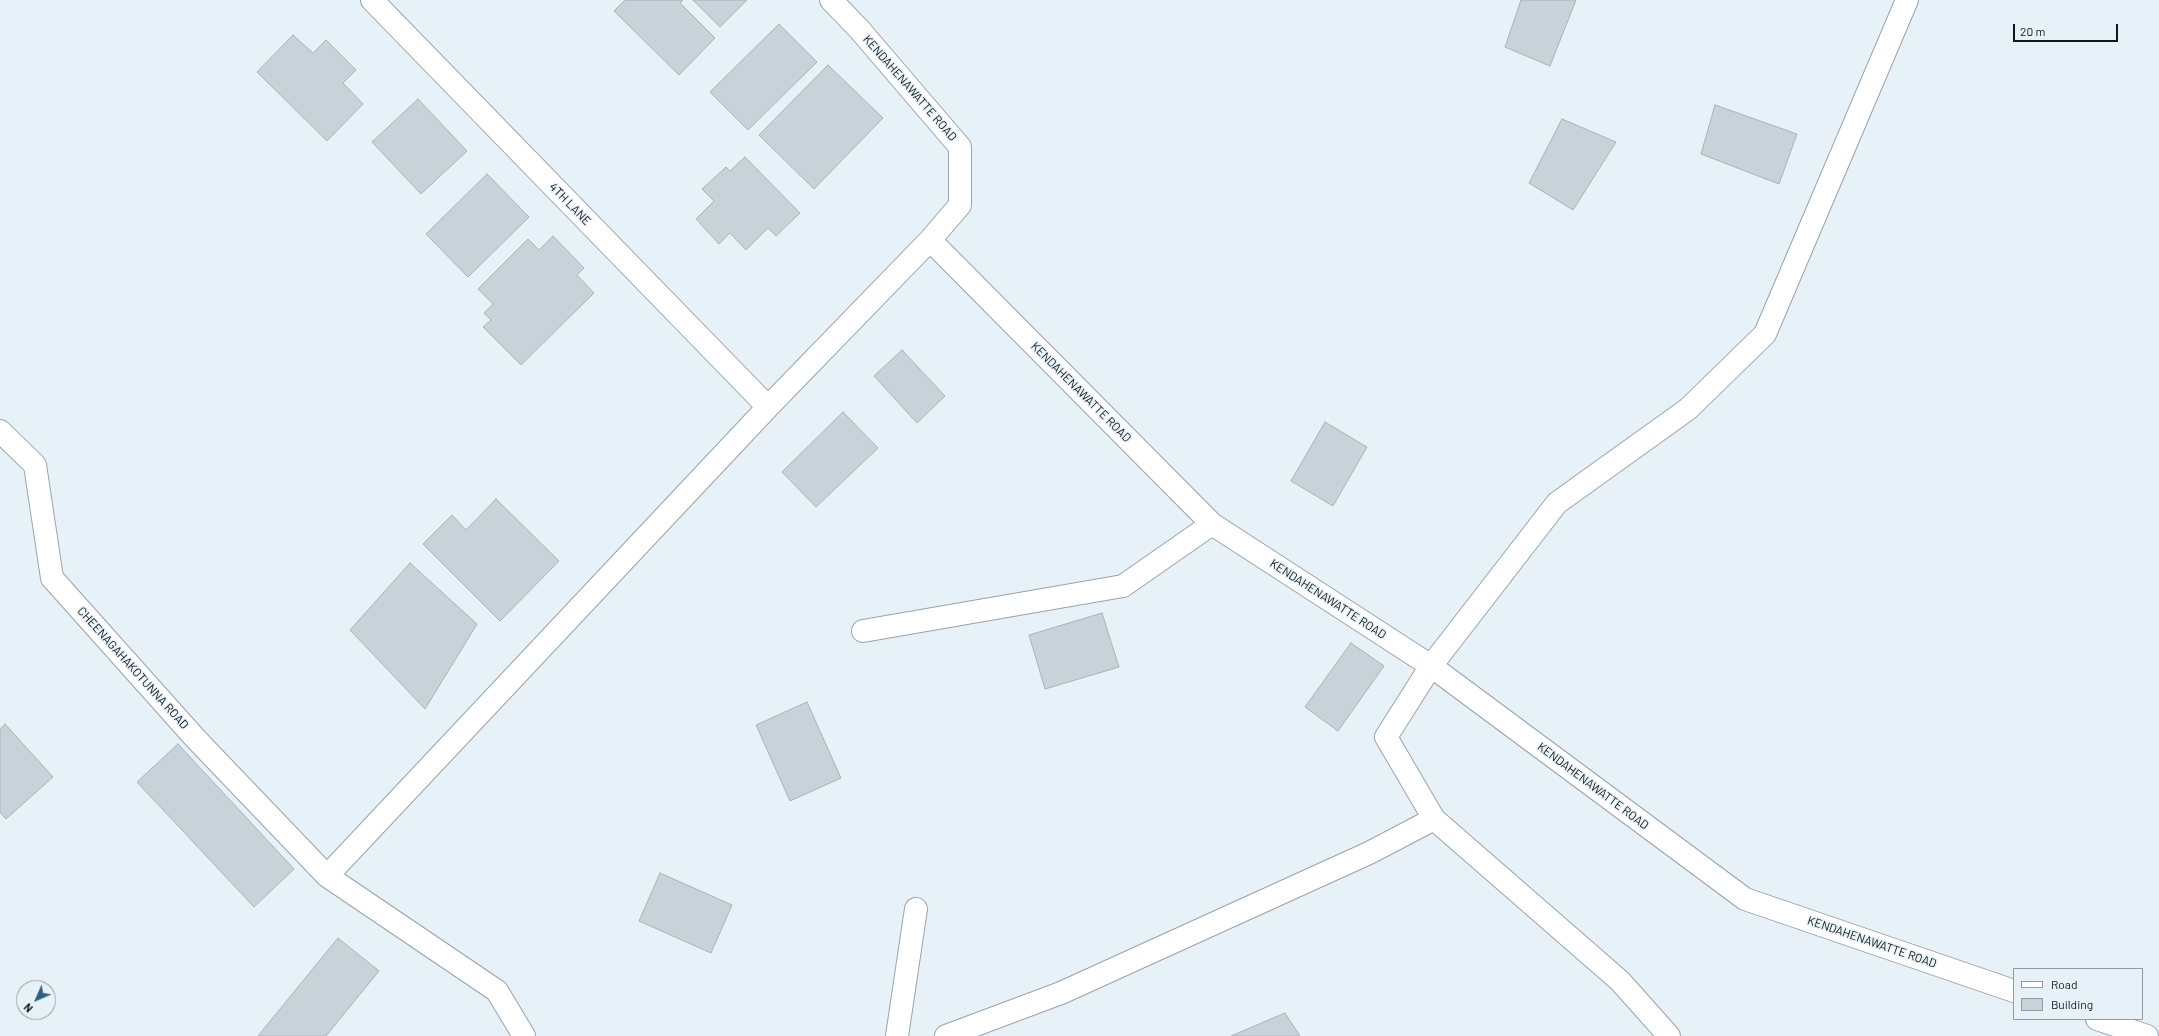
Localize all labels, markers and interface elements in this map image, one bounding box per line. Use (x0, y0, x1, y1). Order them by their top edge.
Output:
scale bar (2015, 16, 2120, 42)
text: 20 m (2020, 24, 2046, 38)
street label: KENDAHENAWATTE ROAD (860, 32, 960, 144)
street label: 4TH LANE (546, 180, 594, 228)
street label: KENDAHENAWATTE ROAD (1028, 339, 1134, 445)
street label: KENDAHENAWATTE ROAD (1267, 556, 1389, 642)
street label: CHEENAGAHAKOTUNNA ROAD (74, 604, 192, 732)
street label: KENDAHENAWATTE ROAD (1535, 739, 1651, 833)
street label: KENDAHENAWATTE ROAD (1806, 913, 1938, 971)
legend (2013, 968, 2143, 1020)
text: Road (2051, 977, 2078, 991)
north arrow (16, 980, 56, 1020)
text: Building (2051, 997, 2093, 1011)
text: N (21, 1001, 35, 1015)

